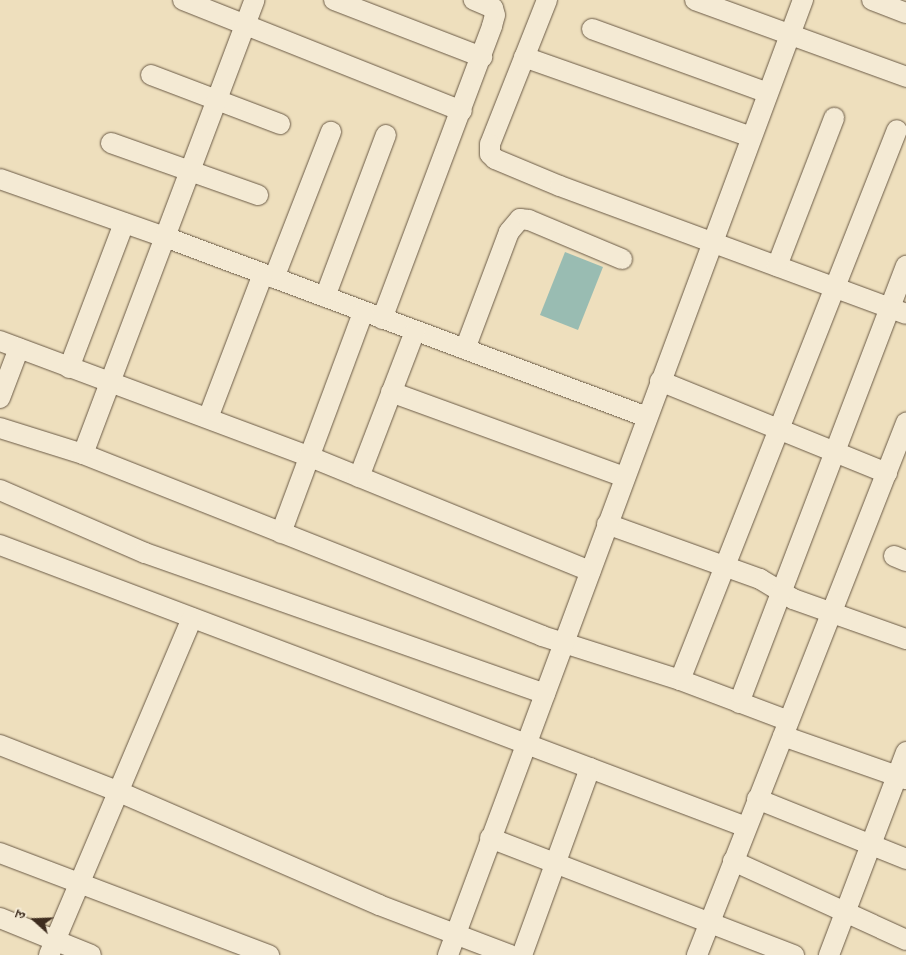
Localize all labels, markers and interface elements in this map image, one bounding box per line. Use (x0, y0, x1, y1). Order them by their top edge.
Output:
north arrow (10, 895, 60, 945)
text: उ (11, 908, 31, 921)

